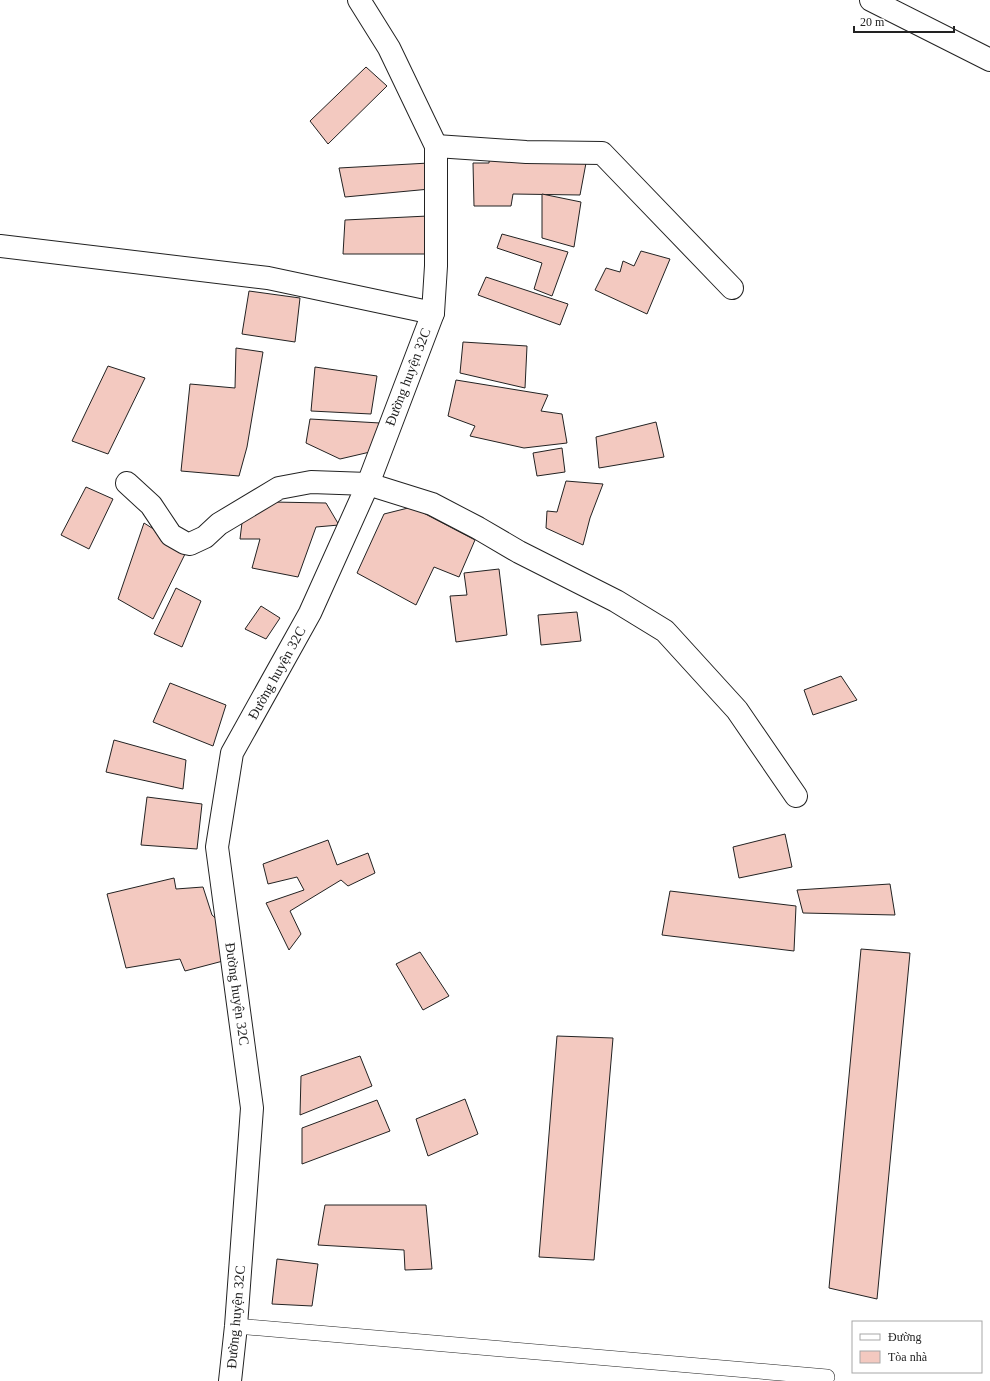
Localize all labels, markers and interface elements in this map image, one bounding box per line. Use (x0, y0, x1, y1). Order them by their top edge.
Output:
scale bar (854, 8, 954, 34)
text: 20 m (860, 15, 885, 29)
street label: Đường huyện 32C (382, 326, 434, 428)
street label: Đường huyện 32C (245, 624, 309, 722)
street label: Đường huyện 32C (222, 942, 252, 1046)
street label: Đường huyện 32C (224, 1265, 248, 1369)
legend (852, 1321, 982, 1373)
text: Đường (888, 1330, 922, 1344)
text: Tòa nhà (888, 1350, 928, 1364)

